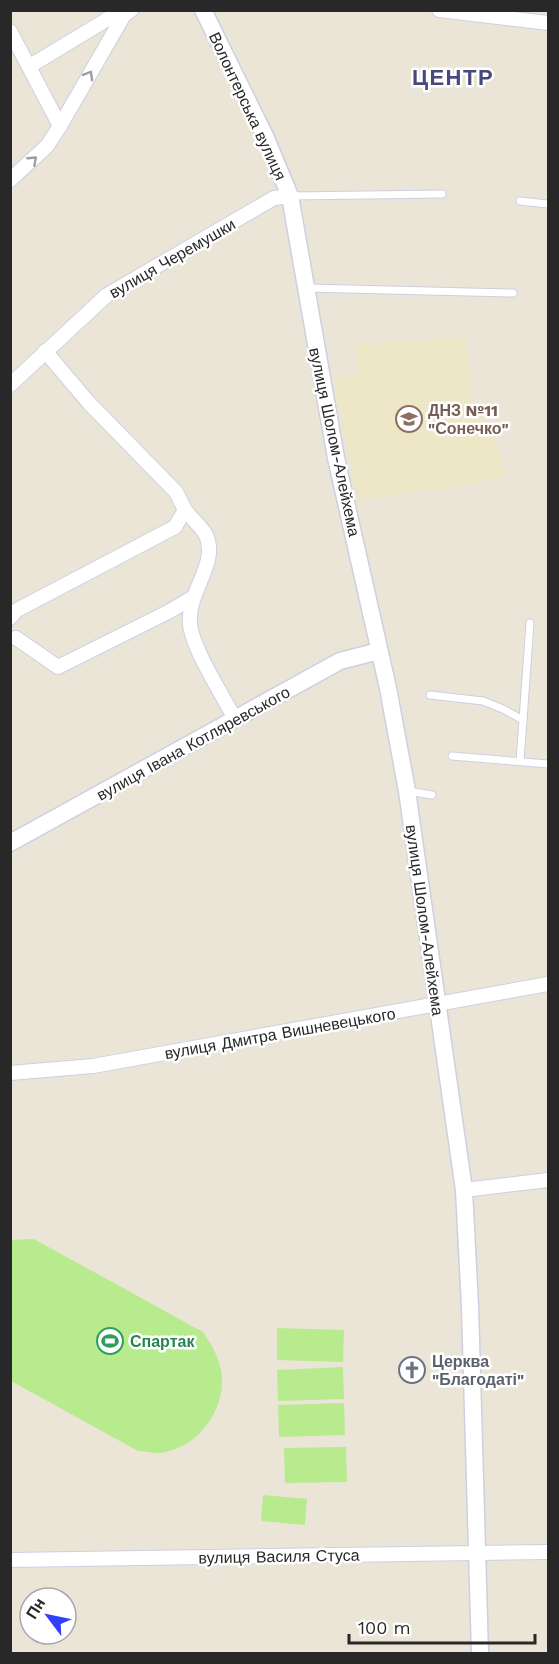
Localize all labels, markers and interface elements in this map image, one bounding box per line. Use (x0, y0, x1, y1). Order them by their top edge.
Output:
street label: Волонтерська вулиця (205, 29, 290, 183)
district label: ЦЕНТР (412, 65, 494, 90)
one-way arrow (82, 71, 93, 81)
one-way arrow (26, 156, 37, 167)
street label: вулиця Черемушки (106, 215, 239, 302)
street label: вулиця Шолом-Алейхема (305, 346, 364, 538)
place label: ДНЗ №11 "Сонечко" (428, 401, 509, 438)
school or university icon: ДНЗ №11 "Сонечко" (394, 404, 424, 434)
street label: вулиця Івана Котляревського (93, 682, 293, 805)
street label: вулиця Шолом-Алейхема (402, 823, 447, 1017)
street label: вулиця Дмитра Вишневецького (163, 1004, 397, 1063)
sports icon: Спартак (95, 1326, 125, 1356)
place label: Спартак (130, 1332, 195, 1351)
place label: Церква "Благодаті" (432, 1352, 524, 1389)
church icon: Церква "Благодаті" (397, 1355, 427, 1385)
street label: вулиця Василя Стуса (198, 1546, 360, 1567)
north arrow (18, 1586, 78, 1646)
text: Пн (22, 1594, 49, 1622)
scale bar (349, 1607, 535, 1645)
text: 100 m (358, 1617, 411, 1638)

